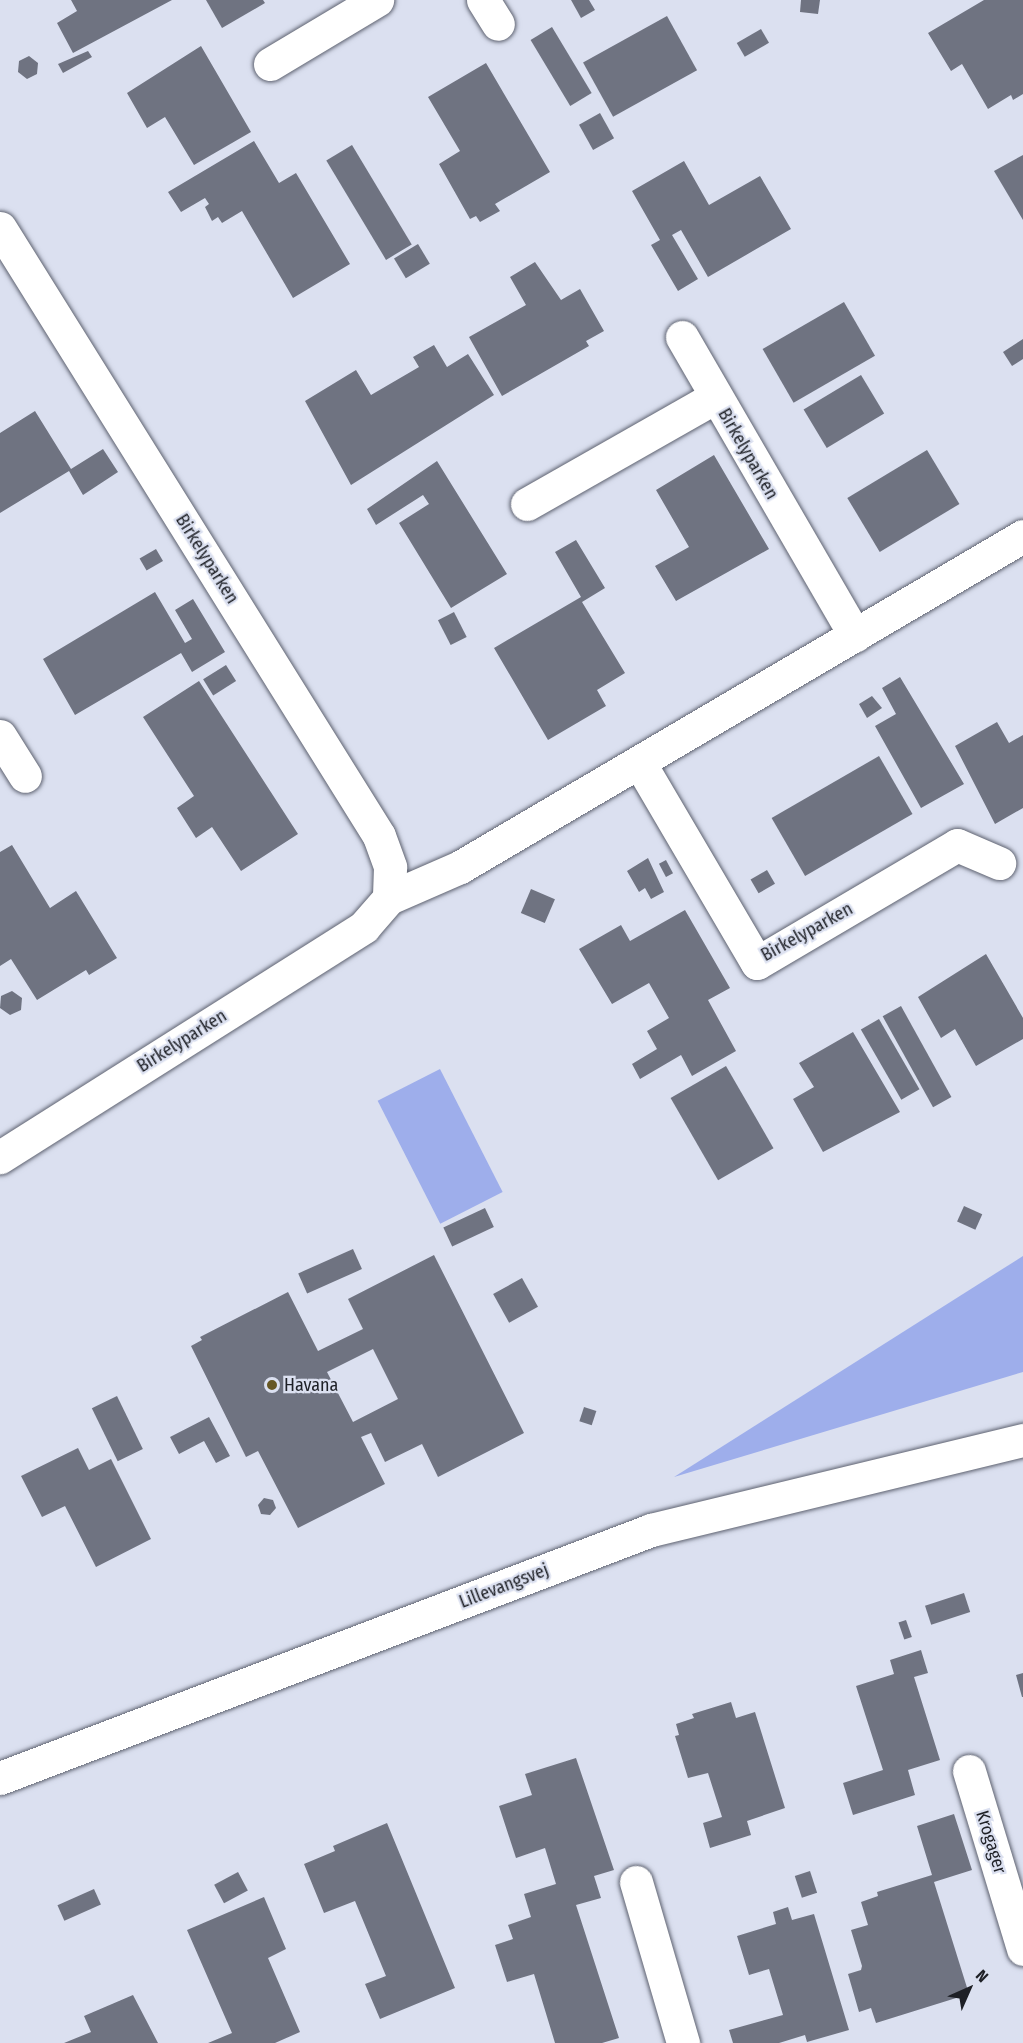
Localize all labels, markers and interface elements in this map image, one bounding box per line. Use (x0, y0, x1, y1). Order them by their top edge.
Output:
street label: Birkelyparken (713, 405, 783, 503)
street label: Birkelyparken (171, 510, 243, 608)
street label: Birkelyparken (757, 898, 857, 966)
street label: Birkelyparken (133, 1005, 231, 1077)
place label: Havana (284, 1374, 338, 1396)
marker: Havana (265, 1378, 279, 1392)
street label: Lillevangsvej (456, 1559, 552, 1613)
street label: Krogager (971, 1808, 1011, 1876)
north arrow (939, 1959, 999, 2019)
text: N (972, 1966, 992, 1986)

